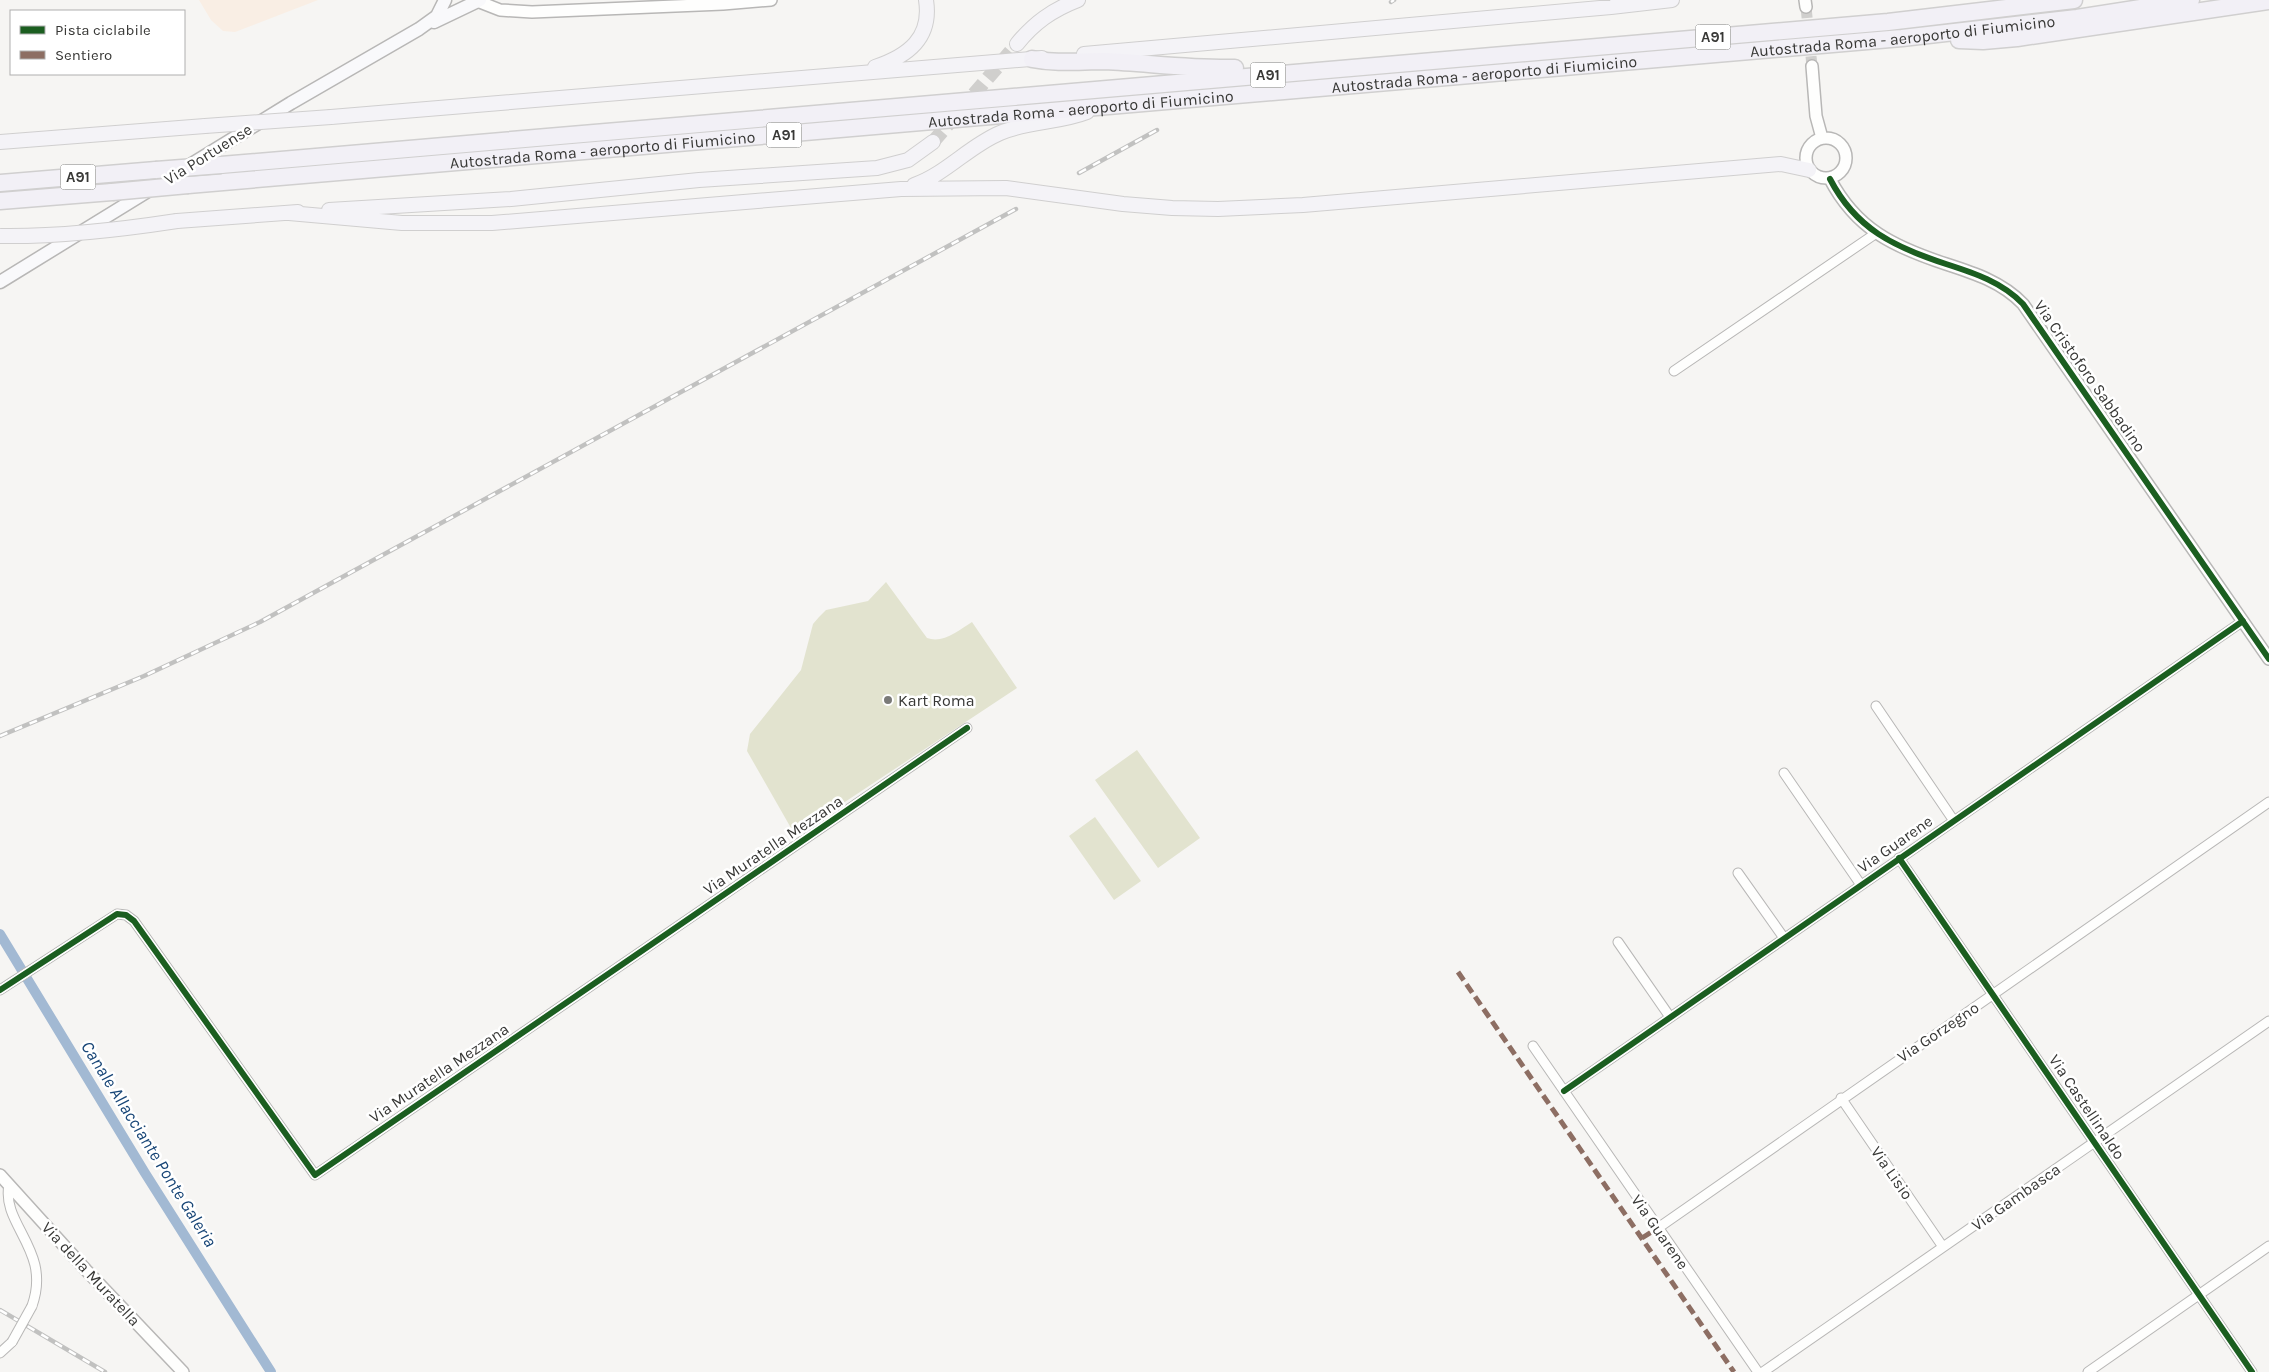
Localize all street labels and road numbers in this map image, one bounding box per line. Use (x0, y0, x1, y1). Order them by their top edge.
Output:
street label: Autostrada Roma - aeroporto di Fiumicino (1749, 11, 2056, 61)
road number: A91 (1696, 24, 1730, 50)
street label: Autostrada Roma - aeroporto di Fiumicino (1331, 51, 1638, 96)
road number: A91 (1250, 62, 1286, 88)
street label: Autostrada Roma - aeroporto di Fiumicino (927, 86, 1234, 131)
street label: Via Portuense (161, 119, 255, 189)
road number: A91 (766, 122, 802, 148)
street label: Autostrada Roma - aeroporto di Fiumicino (449, 127, 756, 172)
road number: A91 (60, 164, 96, 190)
street label: Via Cristoforo Sabbadino (2030, 296, 2150, 456)
street label: Via Muratella Mezzana (700, 791, 846, 899)
street label: Via Guarene (1854, 811, 1936, 877)
street label: Via Gorzegno (1894, 998, 1982, 1066)
street label: Via Muratella Mezzana (366, 1019, 512, 1127)
street label: Via Castellinaldo (2045, 1051, 2129, 1163)
street label: Via Lisio (1867, 1143, 1917, 1203)
street label: Via Gambasca (1968, 1159, 2064, 1235)
street label: Via Guarene (1627, 1191, 1693, 1273)
street label: Via della Muratella (38, 1218, 144, 1330)

